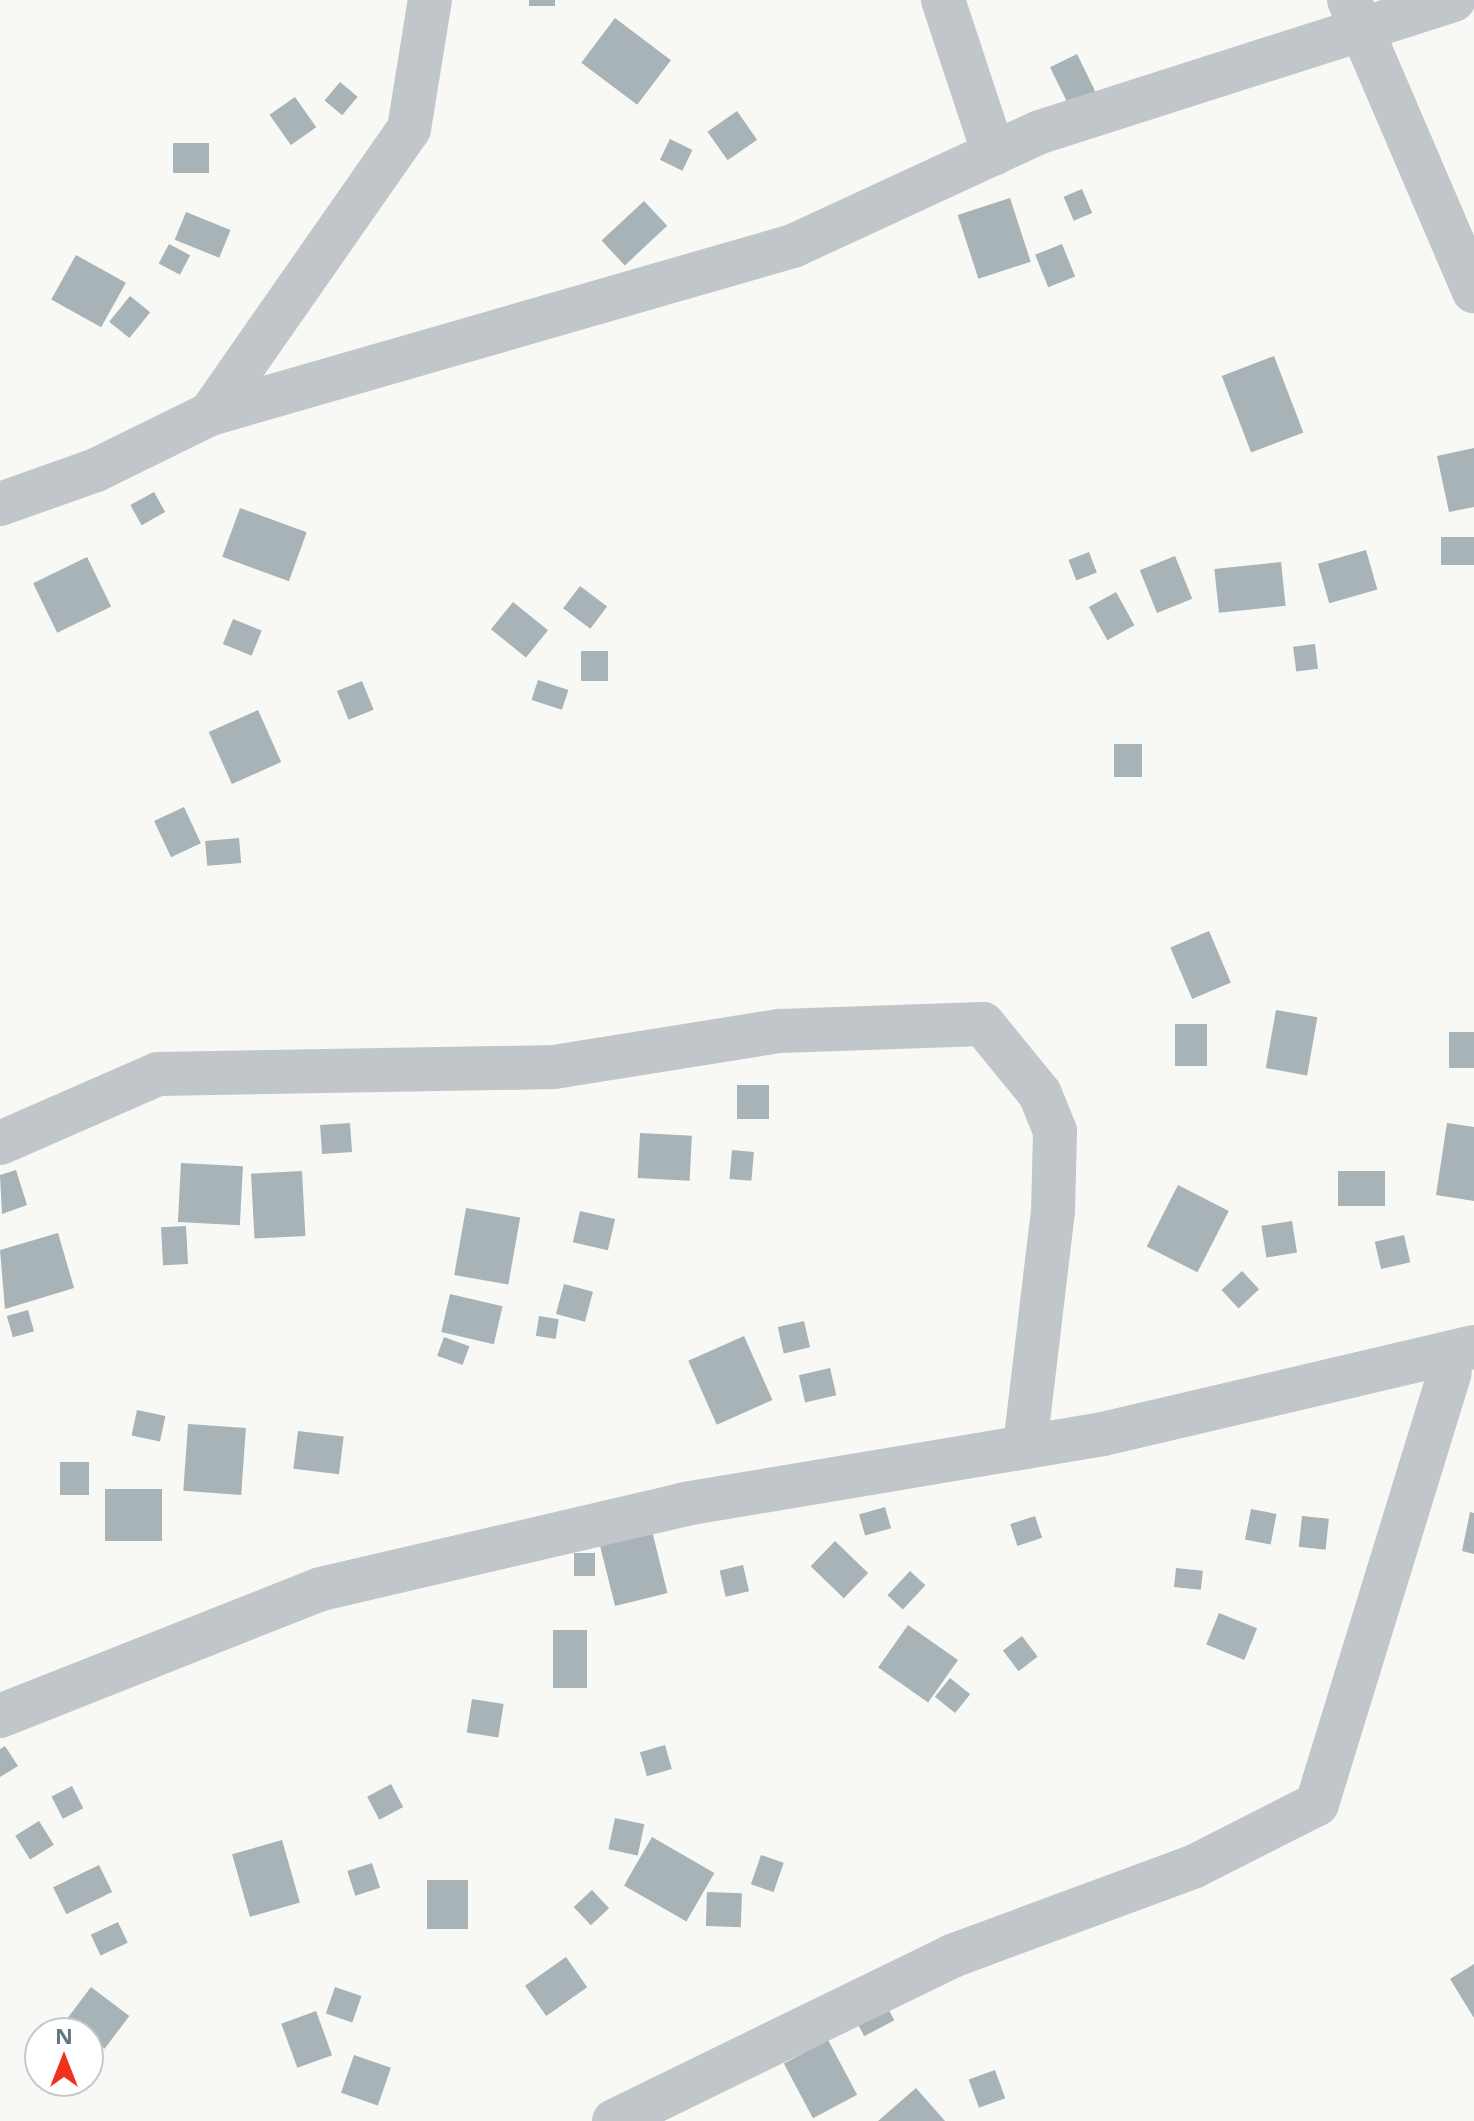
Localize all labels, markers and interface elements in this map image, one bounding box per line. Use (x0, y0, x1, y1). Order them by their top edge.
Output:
north arrow (24, 2017, 104, 2097)
text: N (55, 2020, 73, 2050)

